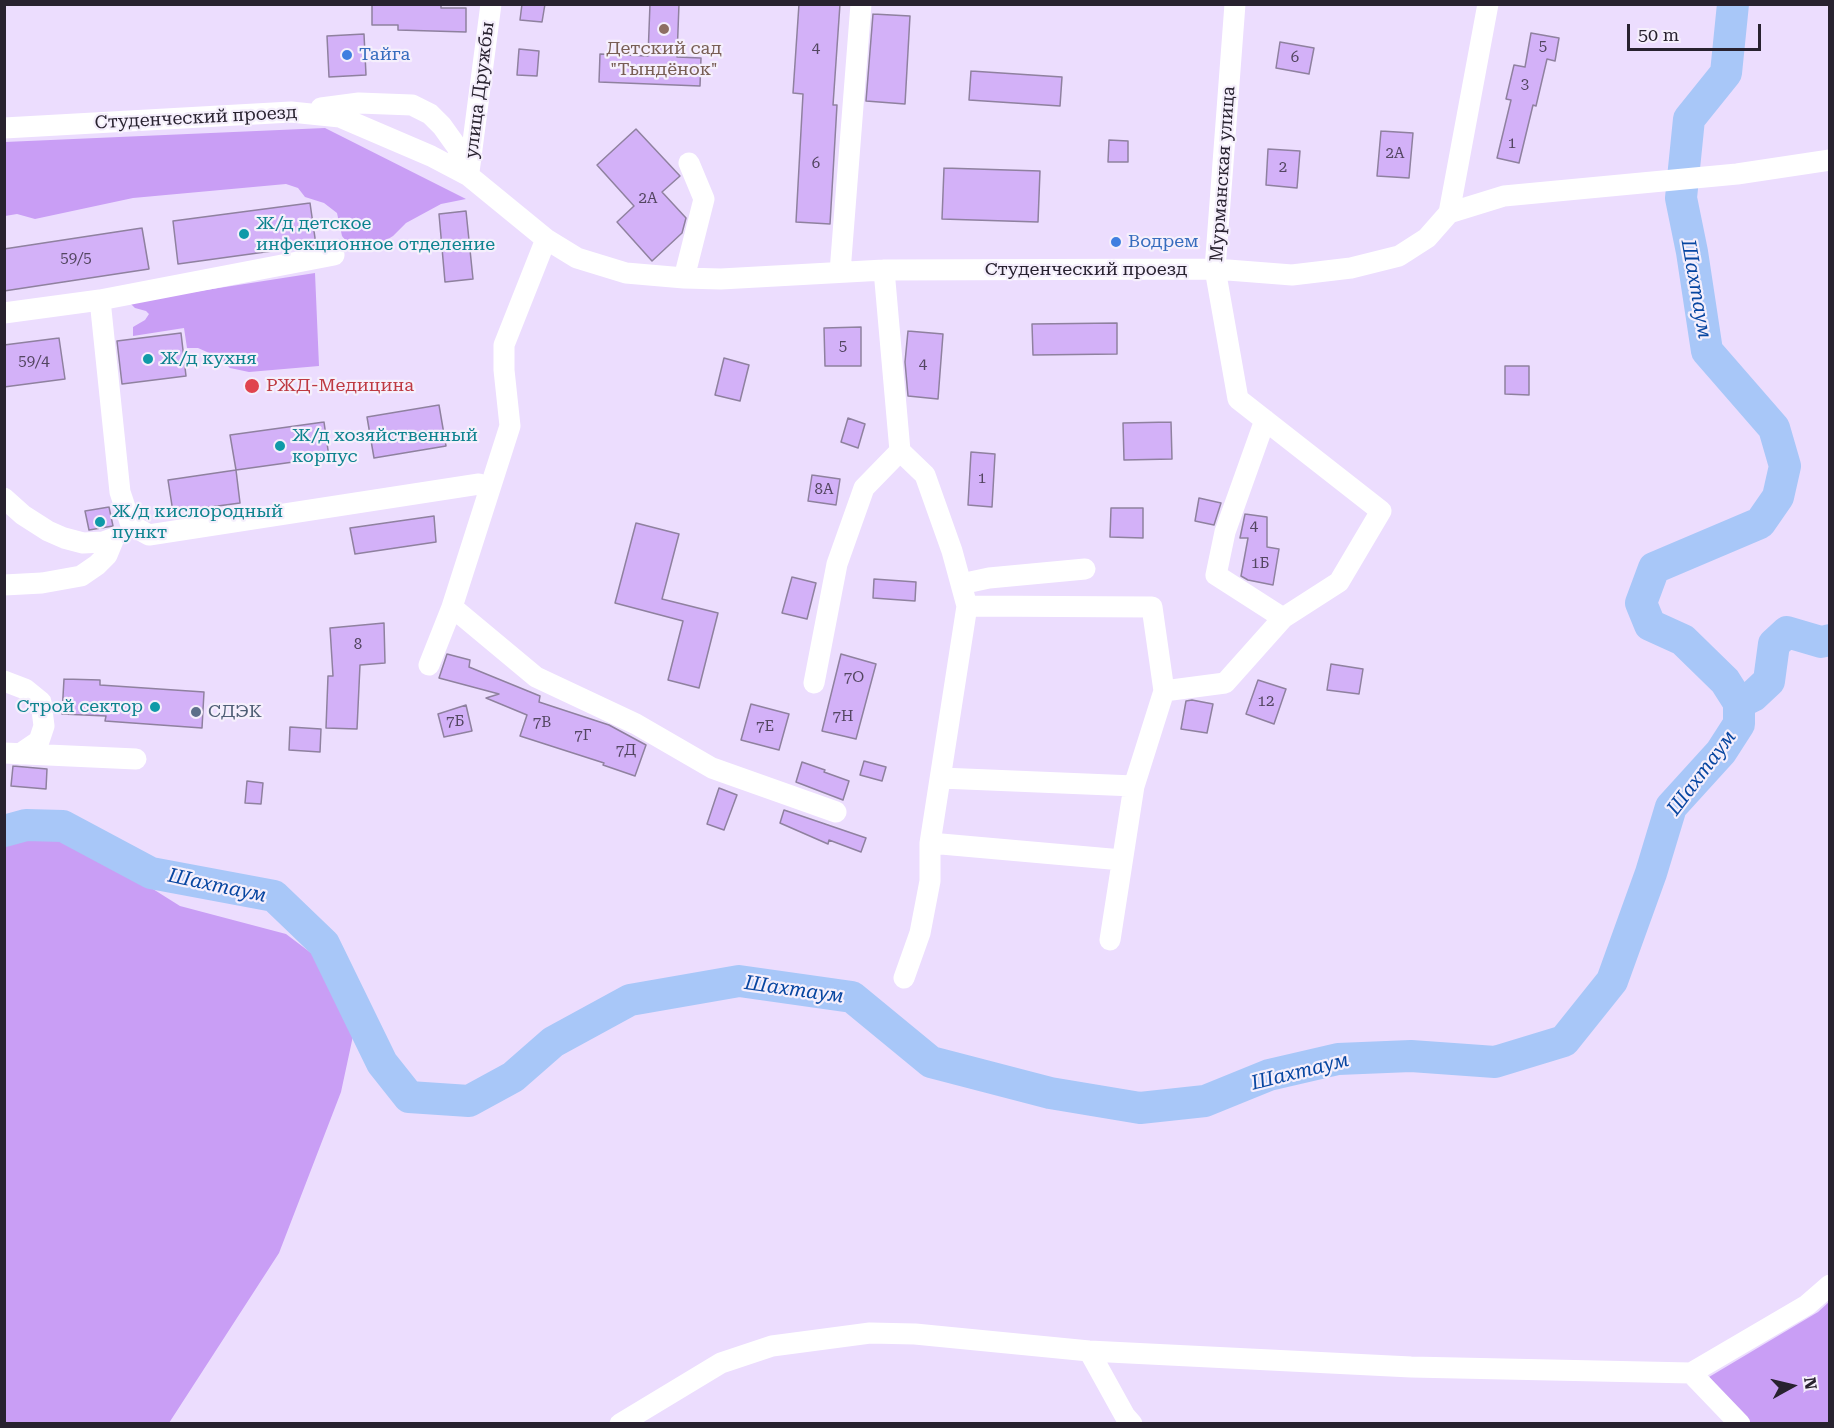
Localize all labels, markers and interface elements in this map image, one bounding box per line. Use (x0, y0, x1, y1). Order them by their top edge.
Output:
scale bar (1630, 12, 1764, 50)
street label: улица Дружбы (461, 20, 499, 160)
marker: Детский сад "Тындёнок" (657, 22, 671, 36)
text: 50 m (1638, 24, 1679, 45)
place label: Детский сад "Тындёнок" (606, 38, 722, 80)
house number: 5 (1539, 38, 1547, 56)
house number: 4 (812, 40, 820, 58)
place label: Тайга (359, 44, 410, 66)
marker: Тайга (340, 48, 354, 62)
house number: 6 (1291, 49, 1299, 67)
house number: 3 (1521, 76, 1529, 94)
street label: Мурманская улица (1206, 85, 1240, 263)
street label: Студенческий проезд (94, 102, 298, 134)
house number: 1 (1508, 135, 1516, 153)
house number: 2А (1386, 145, 1404, 163)
house number: 6 (812, 155, 820, 173)
house number: 2 (1279, 159, 1287, 177)
house number: 2А (639, 190, 657, 208)
place label: Ж/д детское инфекционное отделение (256, 213, 495, 256)
marker: Ж/д детское инфекционное отделение (237, 227, 251, 241)
place label: Водрем (1128, 231, 1199, 253)
marker: Водрем (1109, 235, 1123, 249)
water label: Шахтаум (1676, 238, 1716, 340)
house number: 59/5 (60, 250, 92, 268)
street label: Студенческий проезд (985, 259, 1187, 281)
house number: 5 (839, 338, 847, 356)
place label: Ж/д кухня (160, 348, 257, 370)
marker: Ж/д кухня (141, 352, 155, 366)
house number: 59/4 (18, 353, 50, 371)
house number: 4 (919, 356, 927, 374)
place label: РЖД-Медицина (266, 375, 414, 397)
marker: РЖД-Медицина (243, 377, 261, 395)
place label: Ж/д хозяйственный корпус (292, 425, 478, 468)
marker: Ж/д хозяйственный корпус (273, 439, 287, 453)
house number: 1 (978, 470, 986, 488)
house number: 8А (815, 481, 833, 499)
place label: Ж/д кислородный пункт (112, 501, 283, 544)
marker: Ж/д кислородный пункт (93, 515, 107, 529)
house number: 4 (1250, 518, 1258, 536)
house number: 1Б (1251, 555, 1269, 573)
house number: 8 (354, 636, 362, 654)
house number: 7О (844, 669, 864, 687)
house number: 12 (1258, 693, 1274, 711)
place label: Строй сектор (17, 696, 143, 718)
marker: Строй сектор (148, 700, 162, 714)
place label: СДЭК (208, 701, 262, 723)
marker: СДЭК (189, 705, 203, 719)
house number: 7Н (833, 708, 853, 726)
house number: 7Б (446, 713, 464, 731)
house number: 7В (533, 714, 551, 732)
house number: 7Е (756, 718, 774, 736)
water label: Шахтаум (1662, 726, 1742, 820)
house number: 7Г (574, 727, 592, 745)
house number: 7Д (616, 742, 636, 760)
water label: Шахтаум (166, 864, 268, 908)
water label: Шахтаум (743, 971, 845, 1009)
water label: Шахтаум (1249, 1048, 1351, 1096)
north arrow (1762, 1356, 1822, 1416)
text: N (1800, 1376, 1821, 1391)

